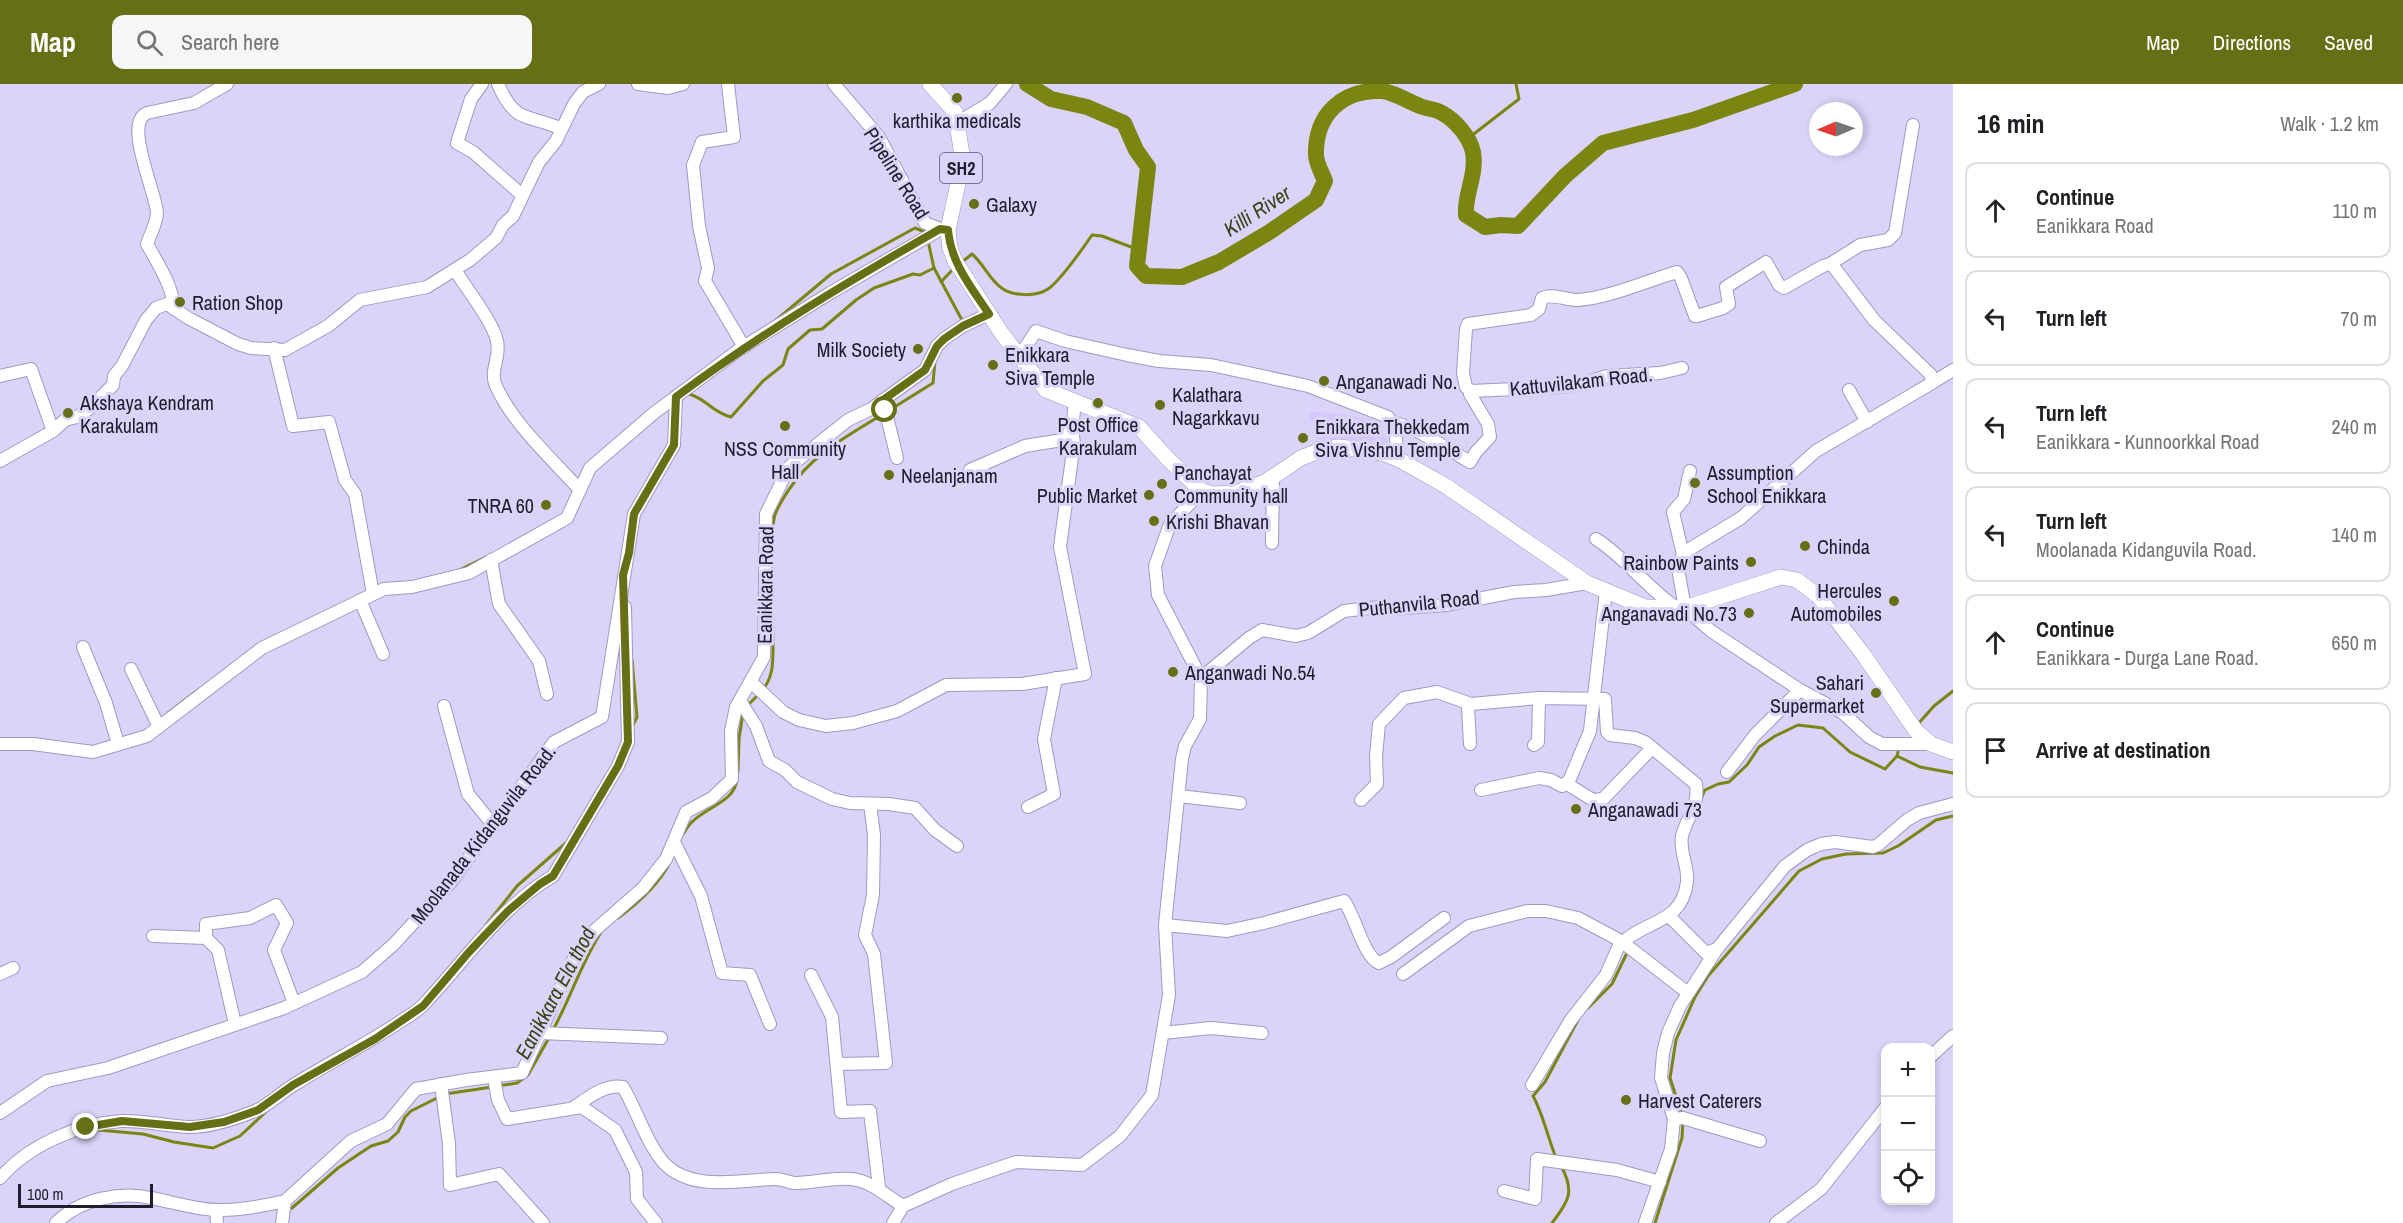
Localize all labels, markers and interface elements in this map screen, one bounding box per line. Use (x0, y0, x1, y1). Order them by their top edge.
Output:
search box (112, 15, 532, 69)
text: Map (30, 23, 76, 61)
icon: search (133, 26, 166, 59)
text: Search here (181, 27, 279, 57)
text: Map (2146, 28, 2180, 57)
text: Directions (2213, 28, 2291, 57)
text: Saved (2324, 28, 2373, 57)
marker: karthika medicals (950, 91, 964, 105)
north arrow (1809, 102, 1863, 156)
text: 16 min (1977, 106, 2045, 141)
place label: karthika medicals (893, 107, 1021, 134)
text: Walk · 1.2 km (2280, 110, 2379, 137)
street label: Pipeline Road (858, 122, 936, 224)
road number: SH2 (940, 153, 982, 183)
water label: Killi River (1218, 178, 1297, 243)
text: Continue (2036, 182, 2114, 212)
place label: Galaxy (986, 191, 1038, 218)
icon: ahead (1979, 194, 2012, 227)
marker: Galaxy (967, 197, 981, 211)
text: 110 m (2333, 197, 2377, 224)
text: Eanikkara Road (2036, 212, 2154, 239)
place label: Ration Shop (192, 289, 283, 316)
marker: Ration Shop (173, 295, 187, 309)
icon: left (1979, 302, 2012, 335)
text: Turn left (2036, 303, 2107, 333)
text: 70 m (2341, 305, 2377, 332)
place label: Milk Society (817, 336, 907, 363)
place label: Enikkara Siva Temple (1005, 341, 1095, 391)
marker: Milk Society (911, 342, 925, 356)
marker: Enikkara Siva Temple (986, 358, 1000, 372)
street label: Kattuvilakam Road. (1508, 360, 1654, 402)
place label: Anganawadi No. (1335, 368, 1457, 395)
marker: Anganawadi No. (1317, 374, 1331, 388)
place label: Kalathara Nagarkkavu (1172, 381, 1260, 431)
place label: Akshaya Kendram Karakulam (79, 389, 214, 439)
route start (871, 396, 897, 422)
marker: Post Office Karakulam (1091, 396, 1105, 410)
marker: Kalathara Nagarkkavu (1153, 398, 1167, 412)
text: Turn left (2036, 398, 2107, 428)
marker: Akshaya Kendram Karakulam (61, 406, 75, 420)
icon: left (1979, 410, 2012, 443)
place label: Post Office Karakulam (1058, 411, 1138, 461)
place label: Enikkara Thekkedam Siva Vishnu Temple (1315, 413, 1470, 463)
text: 240 m (2331, 413, 2377, 440)
marker: NSS Community Hall (778, 419, 792, 433)
text: Eanikkara - Kunnoorkkal Road (2036, 428, 2259, 455)
marker: Enikkara Thekkedam Siva Vishnu Temple (1296, 431, 1310, 445)
place label: NSS Community Hall (724, 435, 847, 485)
place label: Panchayat Community hall (1174, 459, 1288, 509)
place label: Assumption School Enikkara (1706, 459, 1826, 509)
place label: Neelanjanam (901, 462, 998, 489)
marker: Neelanjanam (882, 468, 896, 482)
marker: Assumption School Enikkara (1688, 476, 1702, 490)
marker: Panchayat Community hall (1155, 477, 1169, 491)
place label: Public Market (1037, 482, 1137, 509)
marker: Public Market (1142, 488, 1156, 502)
place label: TNRA 60 (467, 492, 534, 519)
marker: TNRA 60 (539, 498, 553, 512)
text: Turn left (2036, 506, 2107, 536)
place label: Krishi Bhavan (1166, 508, 1269, 535)
marker: Krishi Bhavan (1147, 514, 1161, 528)
icon: left (1979, 518, 2012, 551)
text: 140 m (2331, 521, 2377, 548)
street label: Eanikkara Road (750, 526, 780, 644)
place label: Chinda (1817, 533, 1870, 560)
text: Moolanada Kidanguvila Road. (2036, 536, 2257, 563)
marker: Chinda (1798, 539, 1812, 553)
place label: Rainbow Paints (1623, 549, 1739, 576)
marker: Rainbow Paints (1744, 555, 1758, 569)
place label: Hercules Automobiles (1790, 577, 1882, 627)
street label: Puthanvila Road (1357, 583, 1481, 623)
marker: Hercules Automobiles (1887, 594, 1901, 608)
place label: Anganavadi No.73 (1600, 600, 1737, 627)
marker: Anganavadi No.73 (1742, 606, 1756, 620)
text: Continue (2036, 614, 2114, 644)
icon: ahead (1979, 626, 2012, 659)
text: 650 m (2331, 629, 2377, 656)
text: Eanikkara - Durga Lane Road. (2036, 644, 2258, 671)
place label: Anganwadi No.54 (1184, 659, 1315, 686)
marker: Anganwadi No.54 (1166, 665, 1180, 679)
place label: Sahari Supermarket (1770, 669, 1864, 719)
marker: Sahari Supermarket (1869, 686, 1883, 700)
icon: arrive (1979, 734, 2012, 767)
text: Arrive at destination (2036, 735, 2210, 765)
street label: Moolanada Kidanguvila Road. (404, 739, 562, 929)
place label: Anganawadi 73 (1587, 796, 1702, 823)
marker: Anganawadi 73 (1569, 802, 1583, 816)
water label: Eanikkara Ela thod (508, 922, 602, 1064)
map controls (1881, 1043, 1935, 1205)
button: + (1881, 1043, 1935, 1097)
place label: Harvest Caterers (1638, 1087, 1762, 1114)
marker: Harvest Caterers (1619, 1093, 1633, 1107)
button: − (1881, 1097, 1935, 1151)
route end (72, 1113, 98, 1139)
button: locate (1881, 1151, 1935, 1205)
scale bar (18, 1181, 153, 1208)
text: 100 m (27, 1183, 63, 1205)

